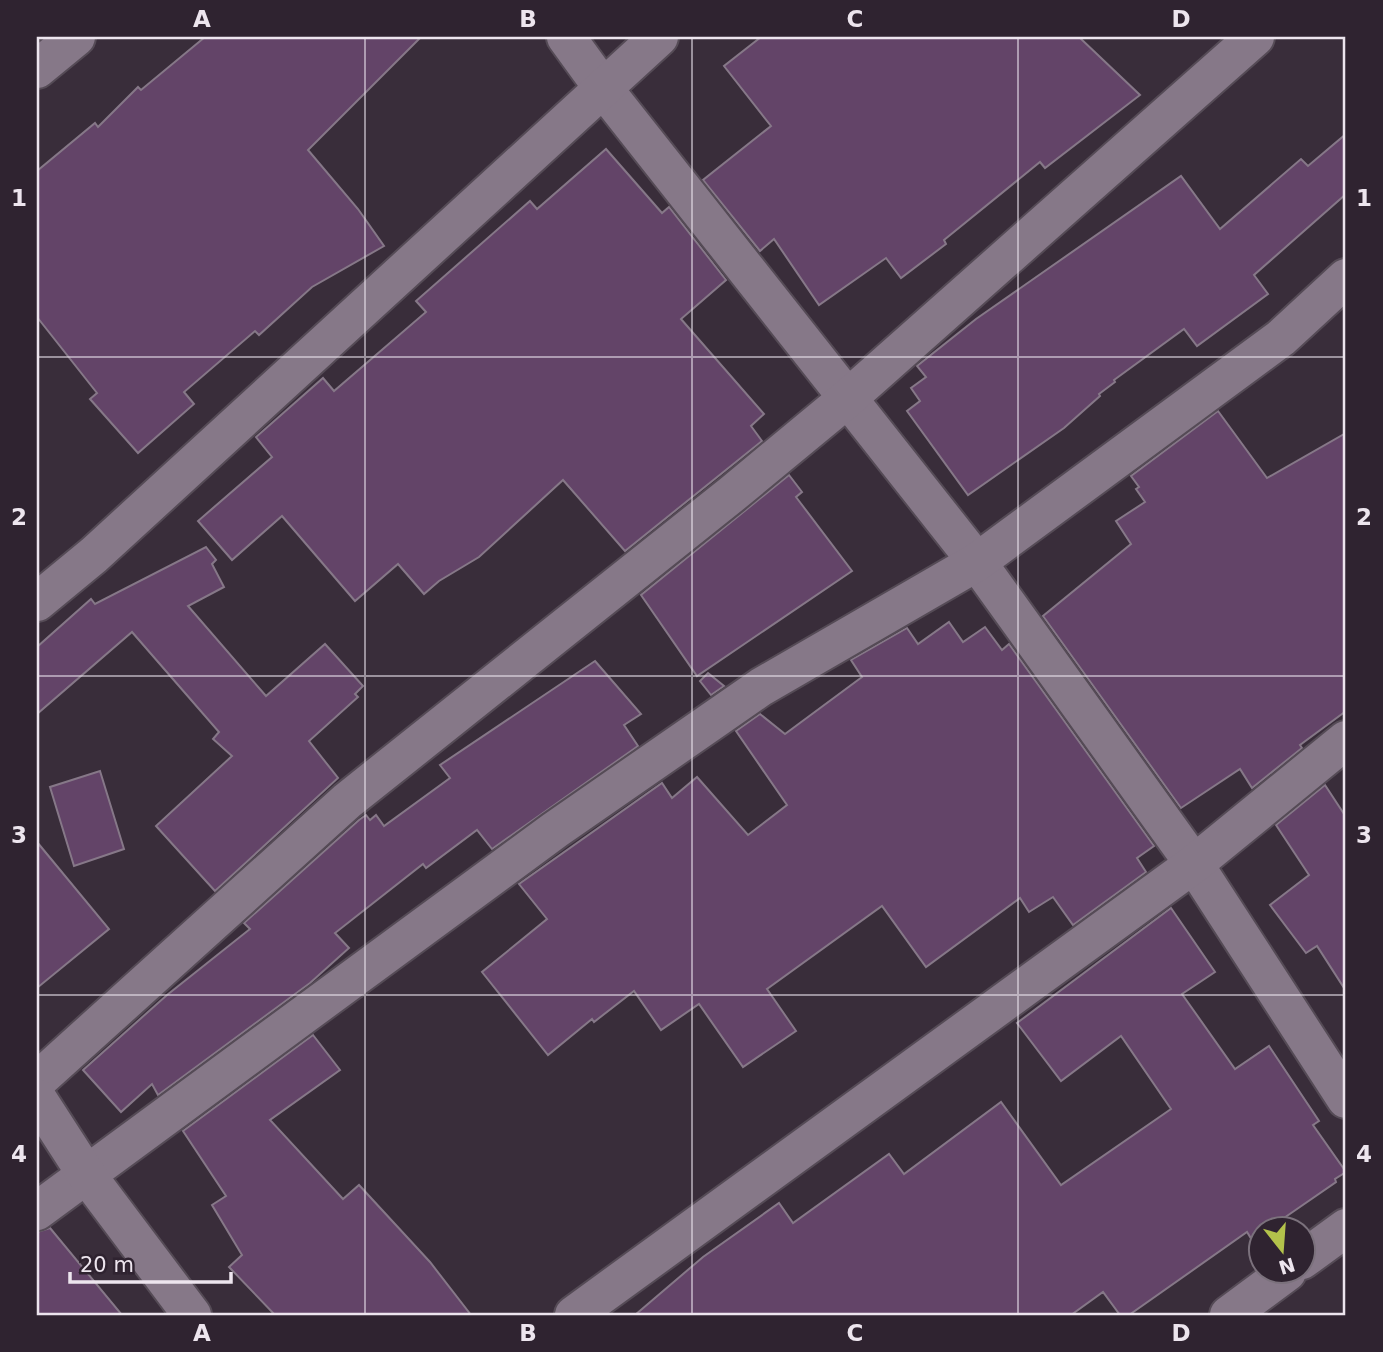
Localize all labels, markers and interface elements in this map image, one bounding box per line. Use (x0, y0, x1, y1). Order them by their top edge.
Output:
text: A (193, 6, 211, 32)
text: B (519, 6, 537, 32)
text: C (847, 6, 863, 32)
text: D (1171, 6, 1191, 32)
text: 1 (11, 185, 27, 211)
text: 1 (1356, 185, 1372, 211)
text: 2 (11, 504, 27, 530)
text: 2 (1356, 504, 1372, 530)
text: 3 (11, 822, 27, 848)
text: 3 (1356, 822, 1372, 848)
text: 4 (11, 1141, 27, 1167)
text: 4 (1356, 1141, 1372, 1167)
north arrow (1246, 1216, 1316, 1286)
scale bar (70, 1240, 231, 1284)
text: 20 m (80, 1253, 134, 1277)
text: N (1276, 1253, 1298, 1279)
text: A (193, 1320, 211, 1346)
text: B (519, 1320, 537, 1346)
text: C (847, 1320, 863, 1346)
text: D (1171, 1320, 1191, 1346)

